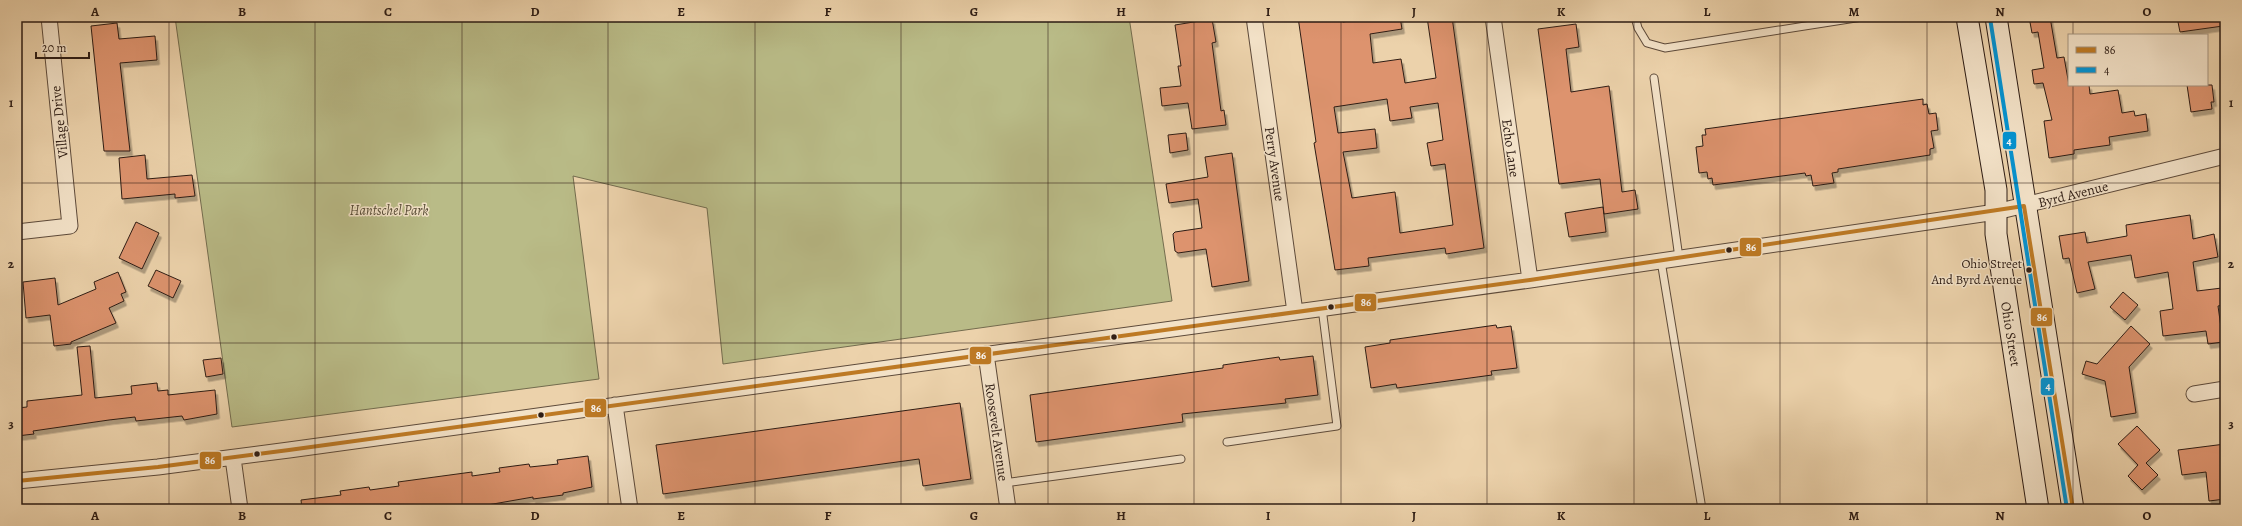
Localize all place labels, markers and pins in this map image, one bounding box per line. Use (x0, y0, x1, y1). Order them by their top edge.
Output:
unlabelled marker (1724, 245, 1734, 255)
place label: Ohio Street And Byrd Avenue (1930, 255, 2023, 288)
marker: Ohio Street And Byrd Avenue (2024, 265, 2034, 275)
unlabelled marker (1326, 302, 1336, 312)
unlabelled marker (1109, 332, 1119, 342)
unlabelled marker (536, 410, 546, 420)
unlabelled marker (252, 449, 262, 459)

